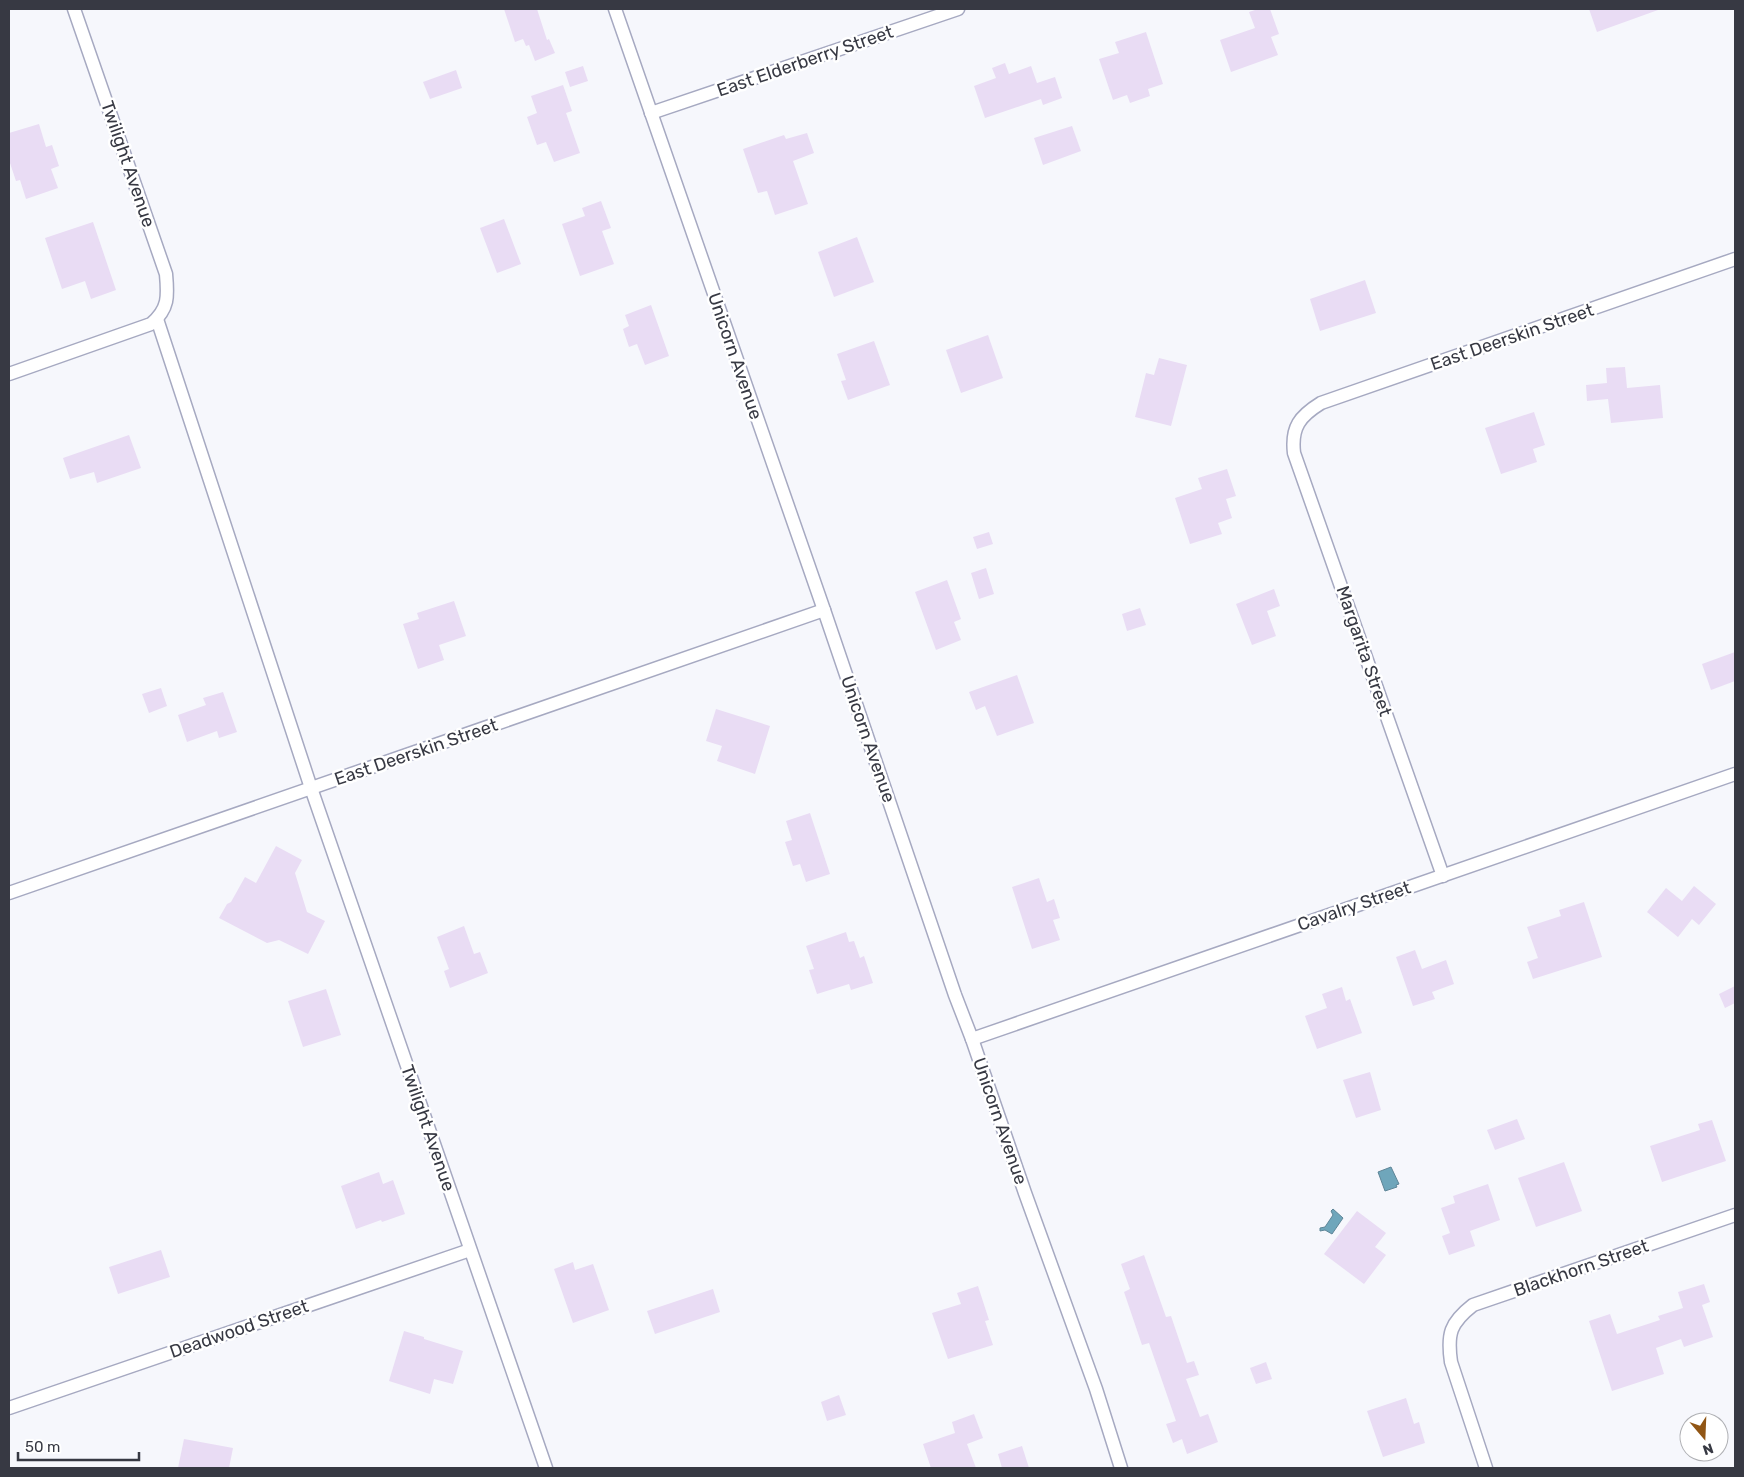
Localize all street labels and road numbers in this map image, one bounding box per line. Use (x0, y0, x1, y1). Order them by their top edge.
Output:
street label: East Elderberry Street (714, 21, 896, 101)
street label: Twilight Avenue (96, 98, 160, 230)
street label: Unicorn Avenue (703, 290, 767, 422)
street label: East Deerskin Street (1428, 299, 1596, 375)
street label: Margarita Street (1331, 583, 1397, 719)
street label: Unicorn Avenue (836, 673, 900, 805)
street label: East Deerskin Street (332, 714, 500, 790)
street label: Cavalry Street (1294, 876, 1414, 936)
street label: Unicorn Avenue (968, 1055, 1032, 1187)
street label: Twilight Avenue (396, 1062, 460, 1194)
street label: Blackhorn Street (1511, 1235, 1651, 1301)
street label: Deadwood Street (167, 1295, 311, 1363)

